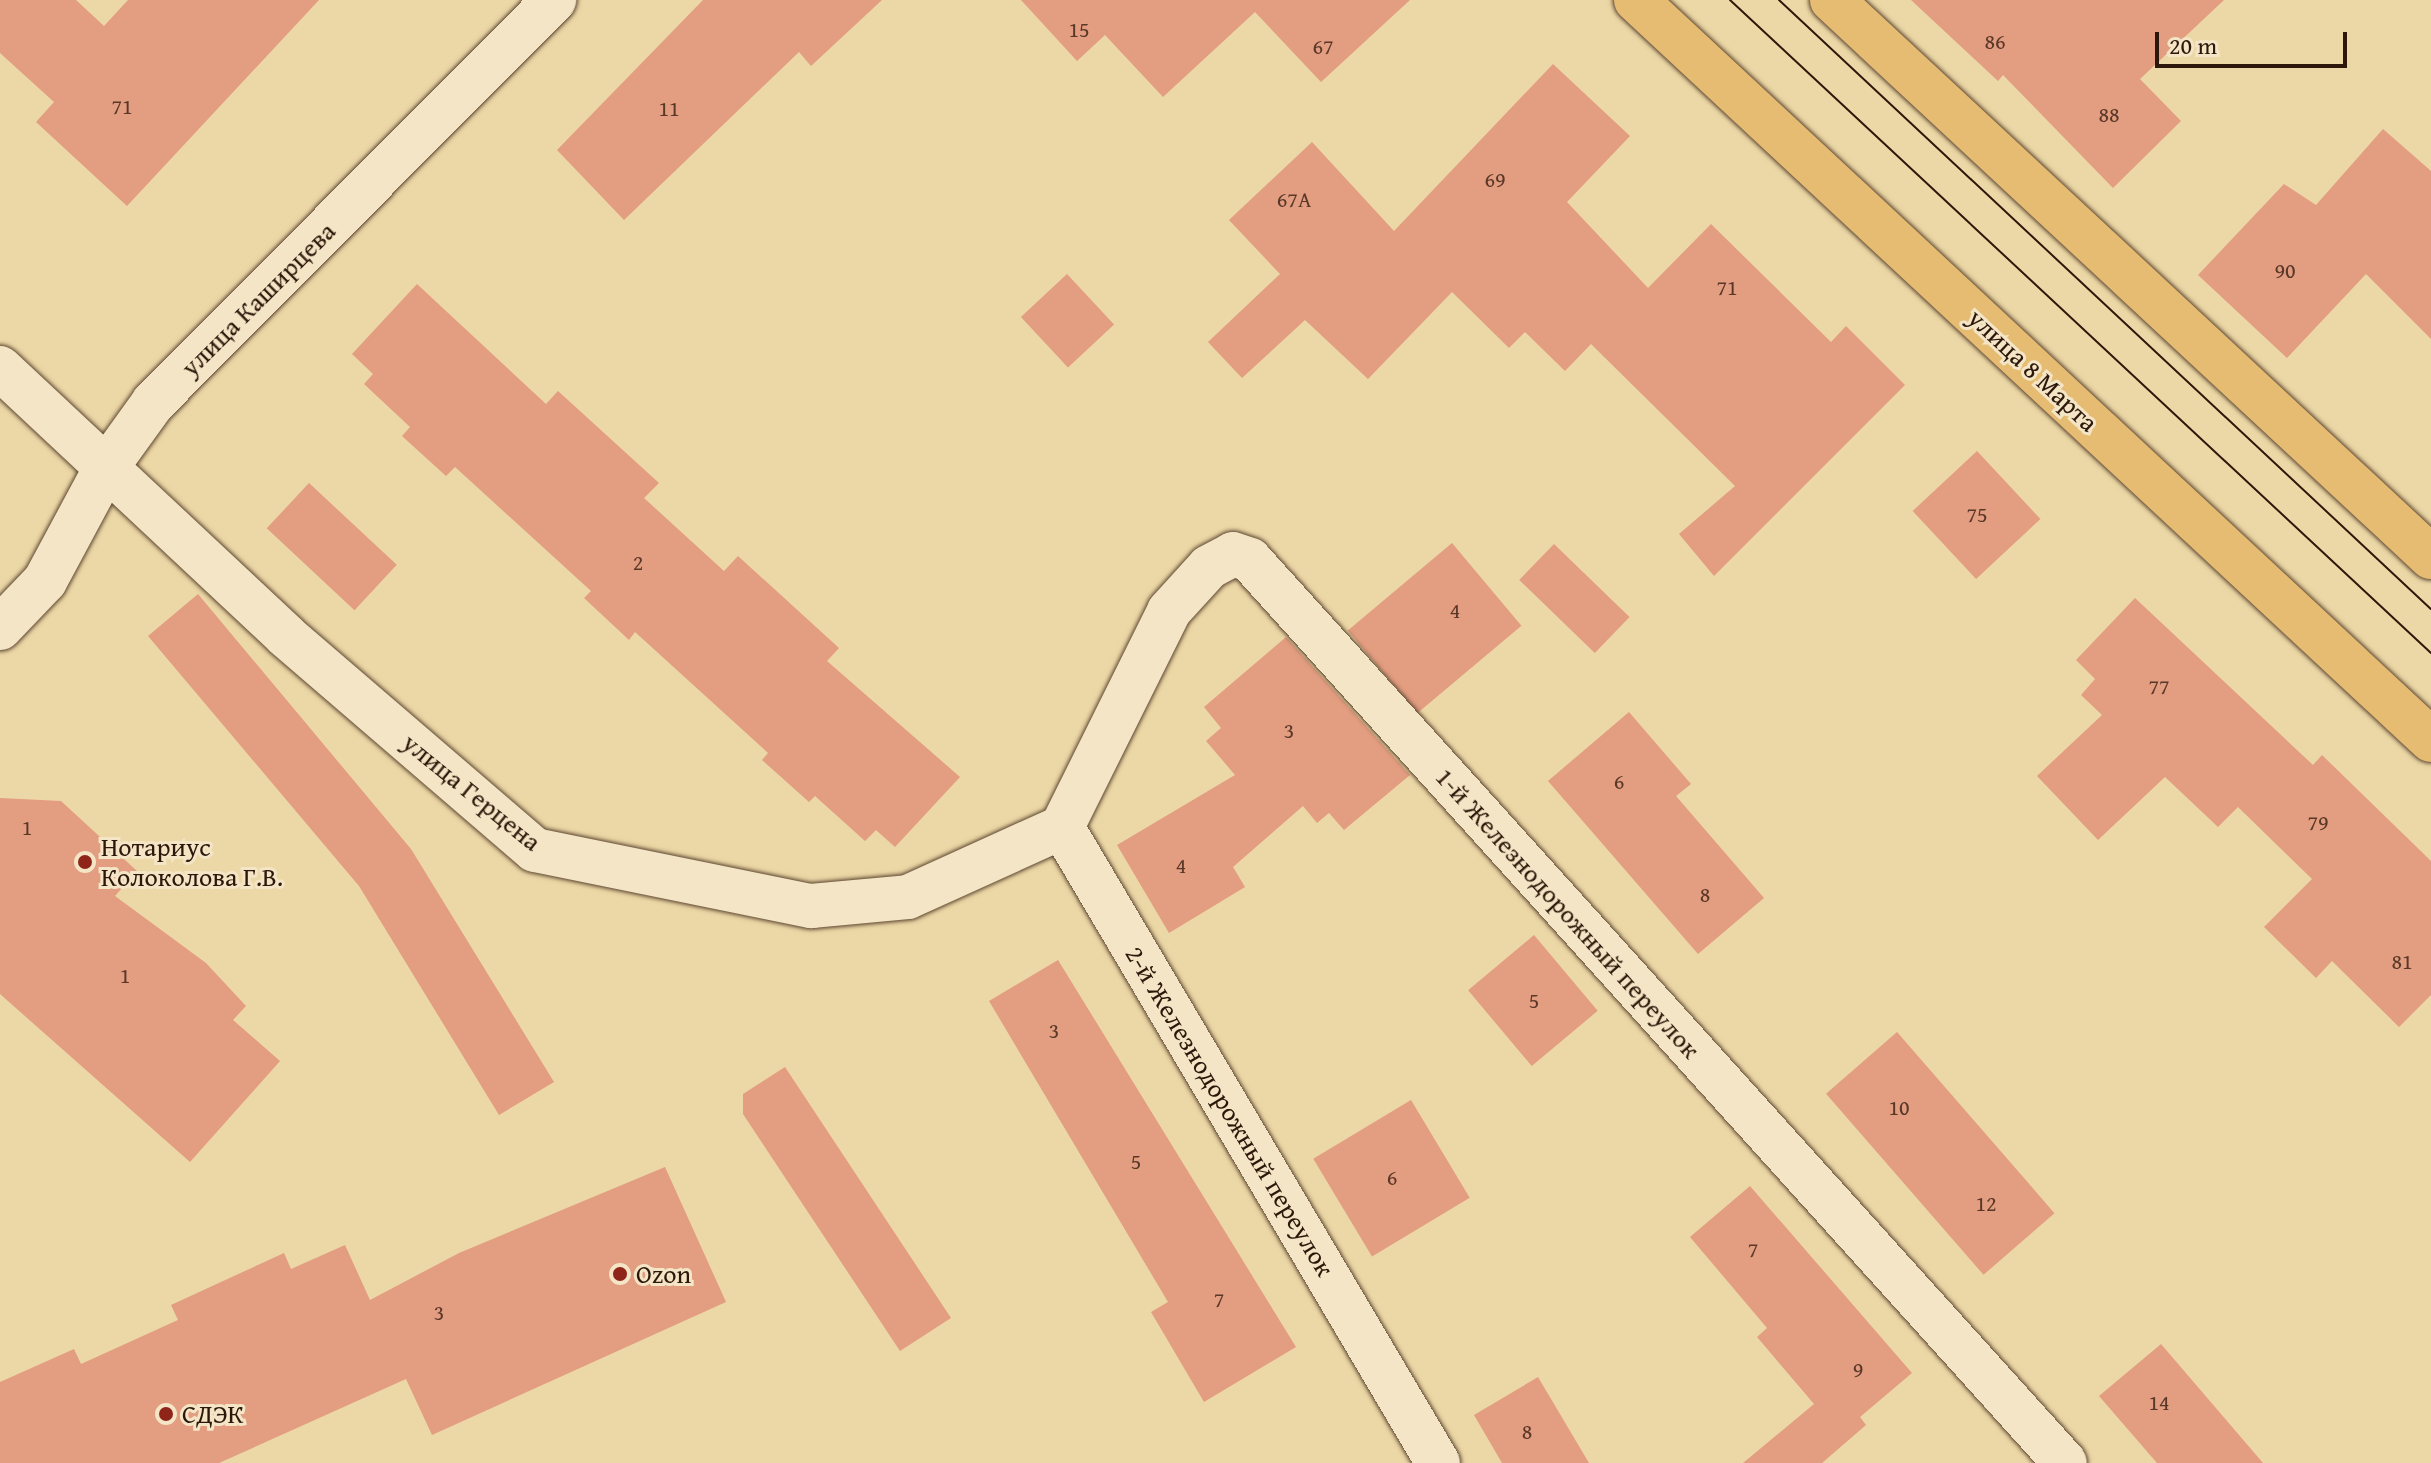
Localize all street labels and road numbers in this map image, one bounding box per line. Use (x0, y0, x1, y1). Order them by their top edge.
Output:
street label: улица Каширцева (174, 215, 342, 383)
street label: улица 8 Марта (1962, 302, 2104, 438)
street label: улица Герцена (396, 727, 548, 857)
street label: 1-й Железнодорожный переулок (1429, 761, 1707, 1065)
street label: 2-й Железнодорожный переулок (1119, 940, 1341, 1282)

